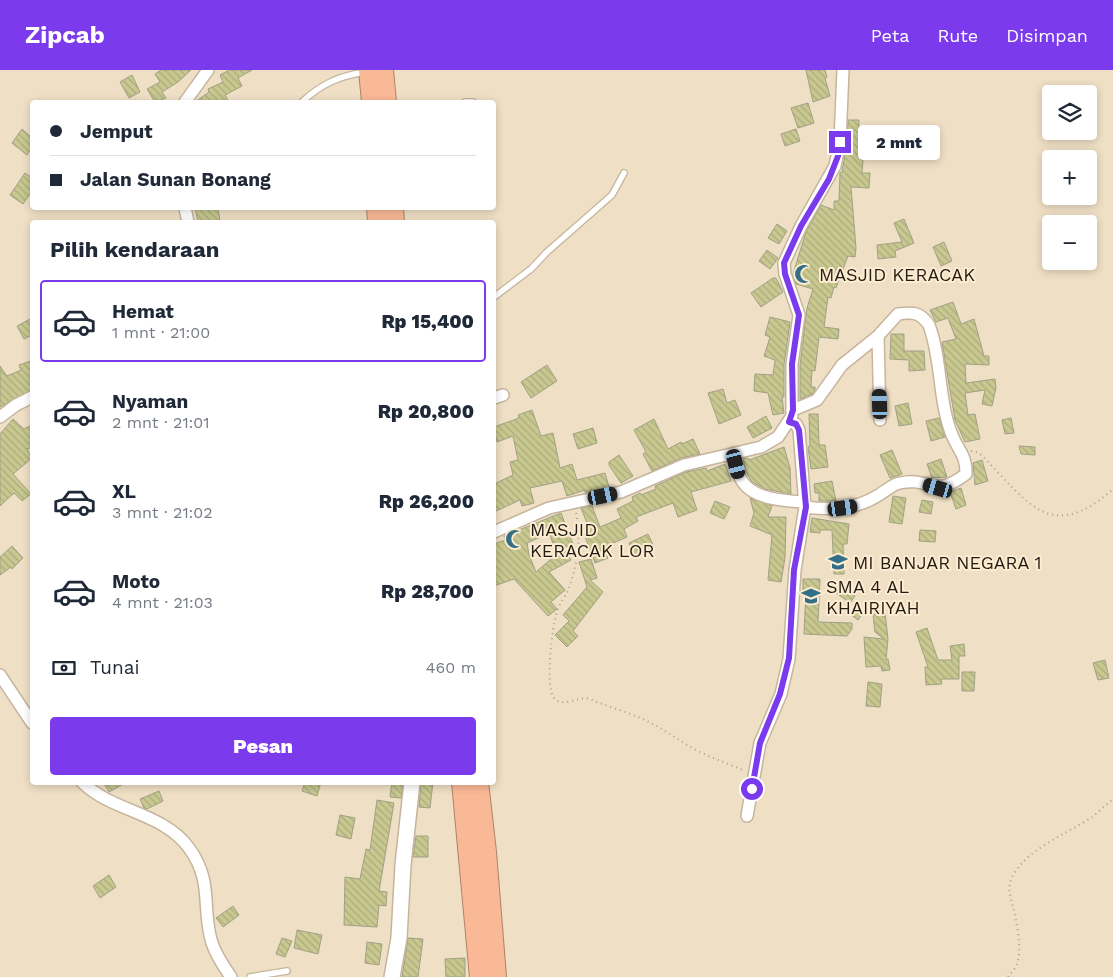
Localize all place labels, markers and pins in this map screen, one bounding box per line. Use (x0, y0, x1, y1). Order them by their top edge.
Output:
mosque icon: MASJID KERACAK (793, 263, 815, 285)
place label: MASJID KERACAK (819, 264, 975, 285)
place label: MASJID KERACAK LOR (530, 519, 654, 561)
mosque icon: MASJID KERACAK LOR (504, 528, 526, 550)
school or university icon: MI BANJAR NEGARA 1 (827, 551, 849, 573)
place label: MI BANJAR NEGARA 1 (853, 552, 1042, 573)
place label: SMA 4 AL KHAIRIYAH (826, 576, 920, 618)
school or university icon: SMA 4 AL KHAIRIYAH (800, 585, 822, 607)

